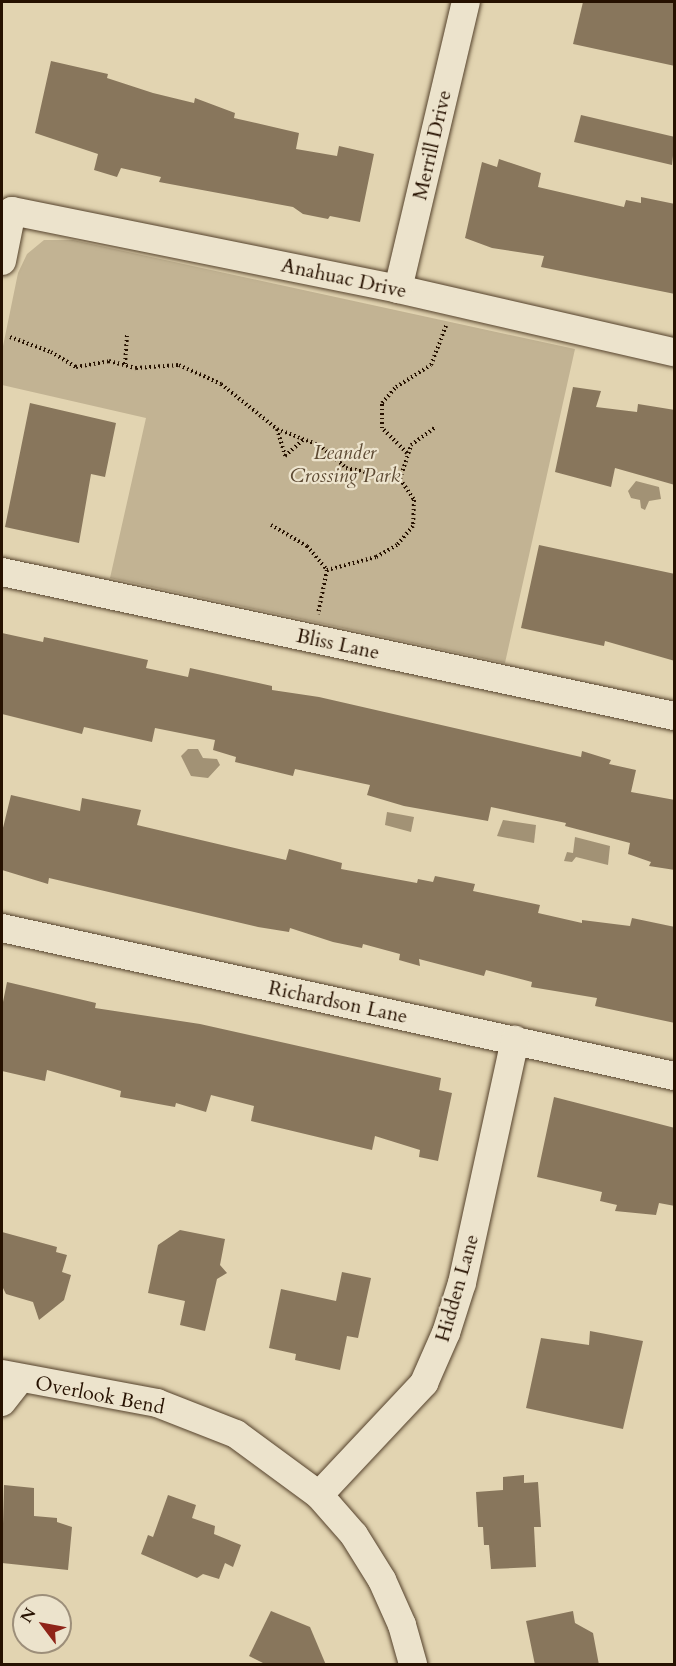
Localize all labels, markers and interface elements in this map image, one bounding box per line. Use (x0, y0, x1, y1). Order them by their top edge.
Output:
street label: Merrill Drive (408, 88, 456, 202)
street label: Anahuac Drive (279, 253, 409, 303)
park label: Leander Crossing Park (290, 440, 400, 487)
street label: Bliss Lane (294, 624, 382, 664)
street label: Richardson Lane (266, 976, 410, 1028)
street label: Hidden Lane (430, 1232, 484, 1344)
street label: Overlook Bend (33, 1371, 167, 1419)
north arrow (12, 1594, 72, 1654)
text: N (15, 1604, 41, 1627)

